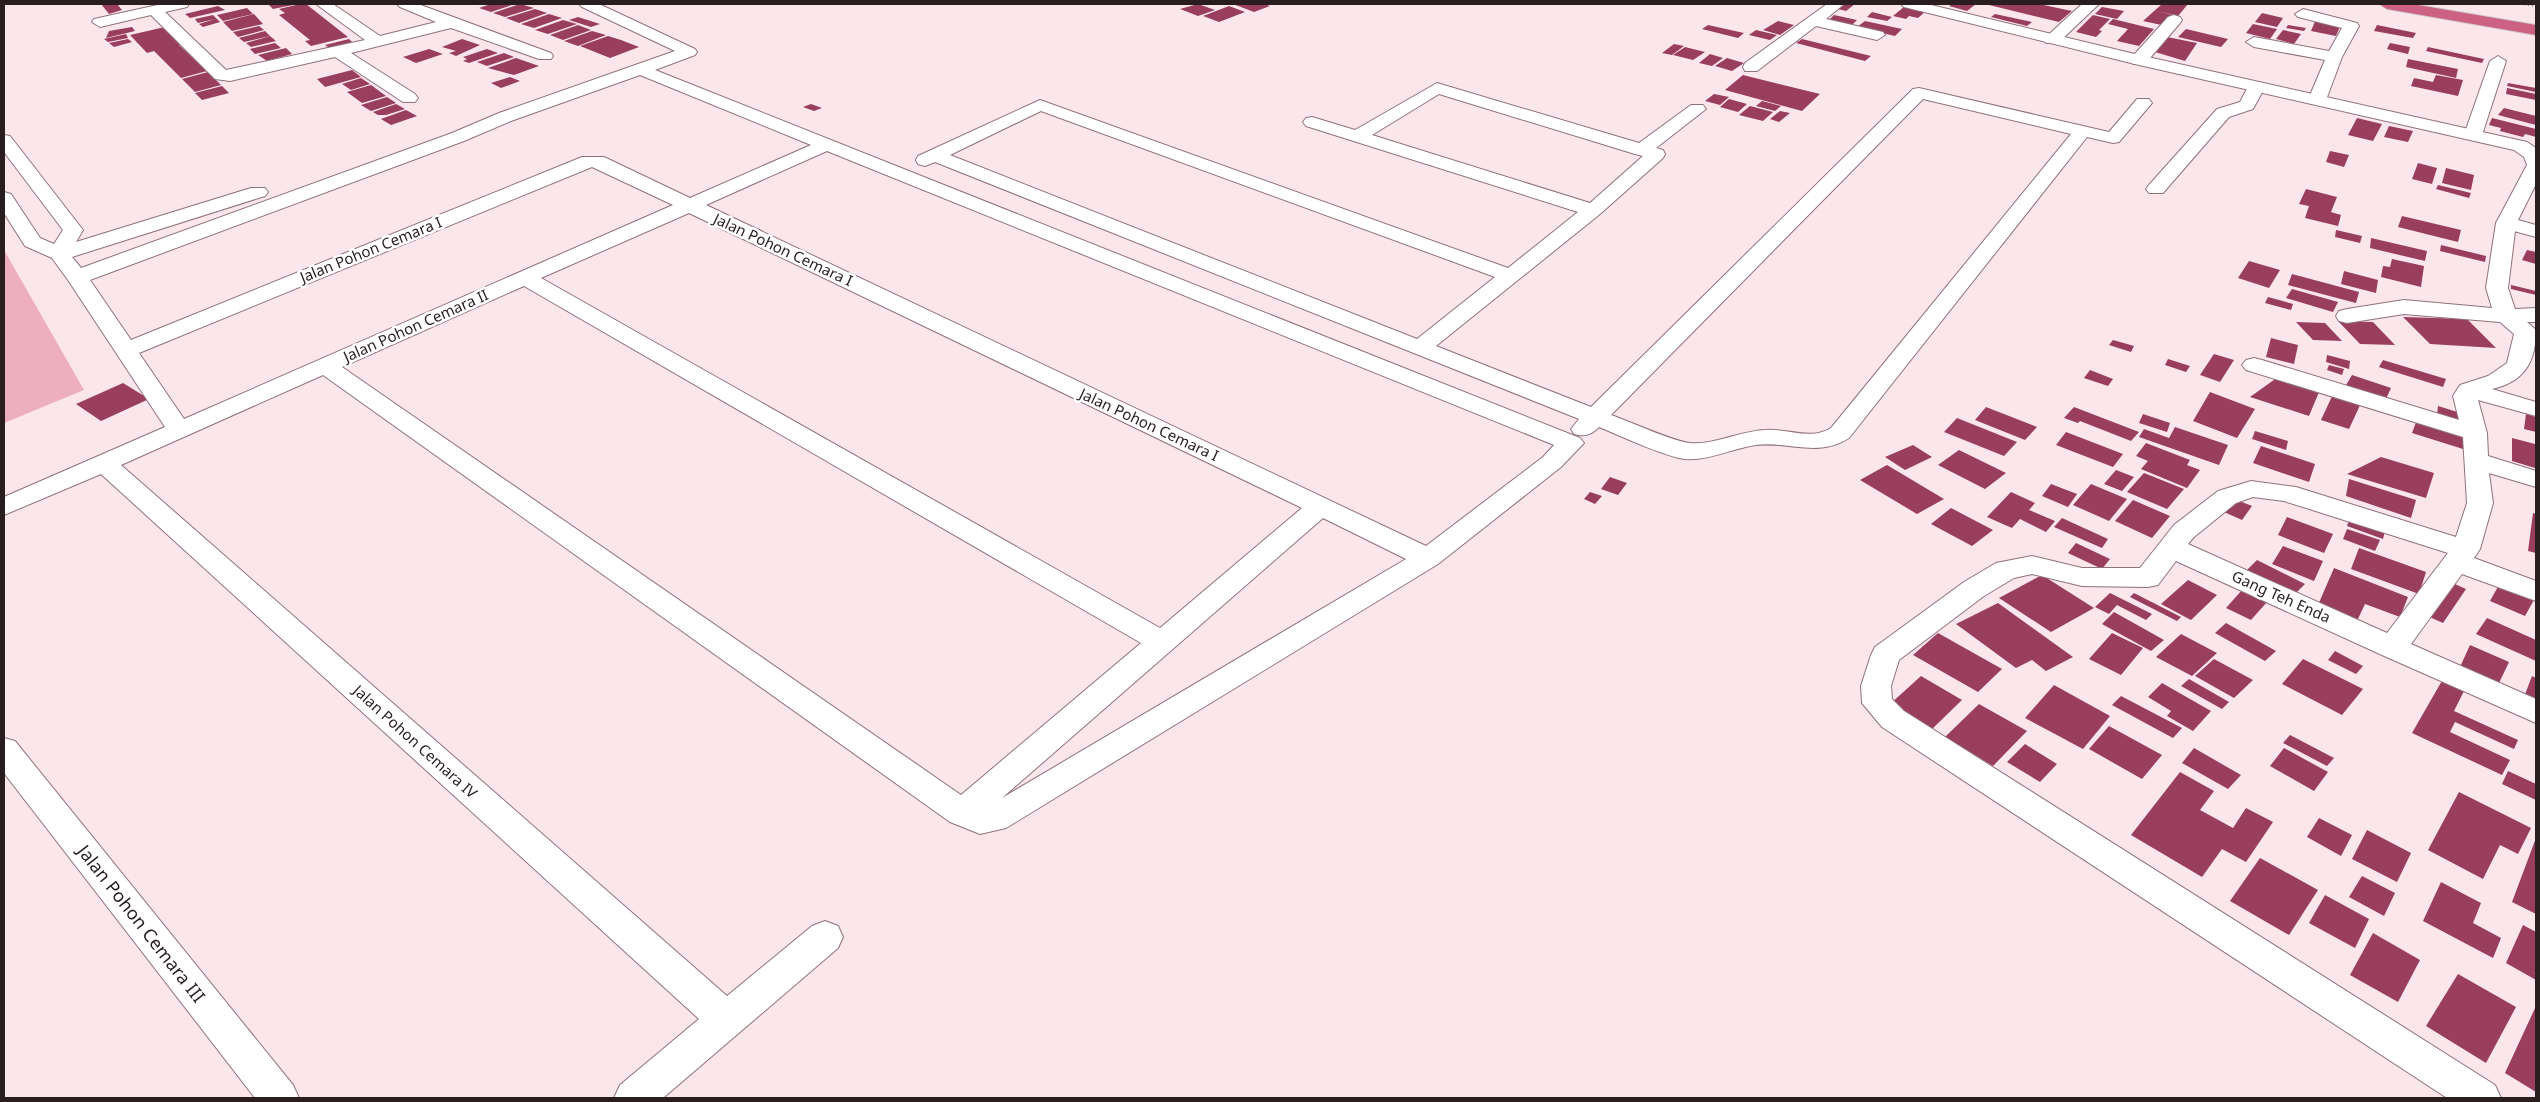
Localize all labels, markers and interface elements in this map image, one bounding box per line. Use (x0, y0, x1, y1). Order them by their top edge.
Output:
street label: Jalan Pohon Cemara I (709, 207, 856, 290)
street label: Jalan Pohon Cemara I (295, 211, 445, 287)
street label: Jalan Pohon Cemara II (338, 284, 491, 367)
street label: Jalan Pohon Cemara I (1075, 382, 1222, 465)
street label: Gang Teh Enda (2229, 565, 2334, 627)
street label: Jalan Pohon Cemara IV (348, 679, 482, 802)
street label: Jalan Pohon Cemara III (71, 838, 211, 1007)

